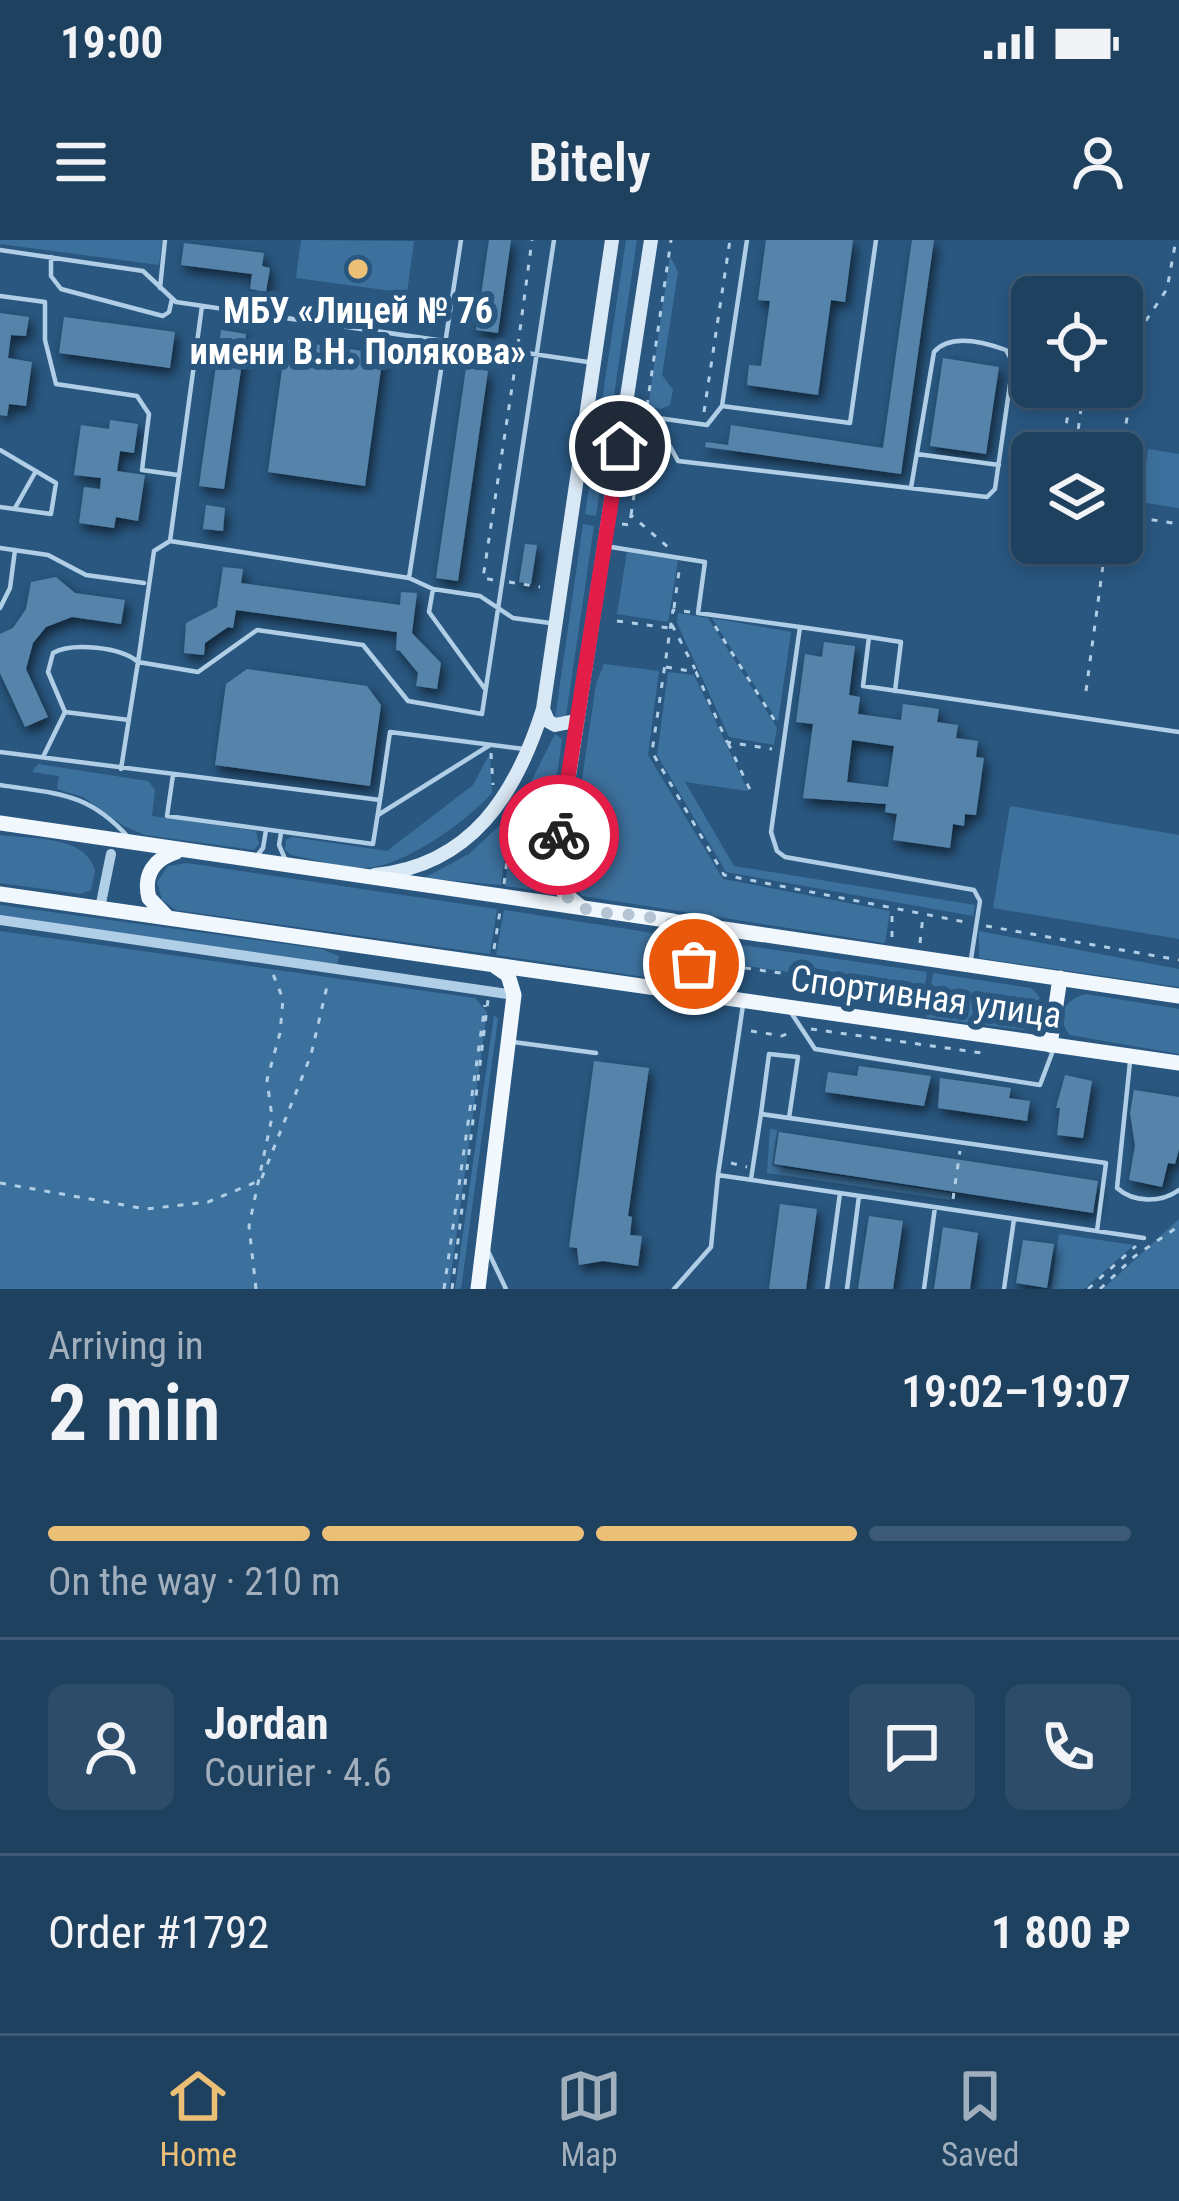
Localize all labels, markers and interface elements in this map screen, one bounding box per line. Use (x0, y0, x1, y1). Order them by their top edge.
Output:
text: 19:00 (60, 16, 163, 69)
icon: menu (48, 129, 114, 195)
icon: person (1065, 129, 1131, 195)
text: Bitely (528, 131, 651, 194)
marker: МБУ «Лицей № 76 имени В.Н. Полякова» (345, 256, 371, 282)
map controls (1011, 276, 1143, 564)
button: locate (1011, 276, 1143, 408)
place label: МБУ «Лицей № 76 имени В.Н. Полякова» (190, 290, 526, 373)
pin (569, 395, 671, 497)
icon: home (587, 413, 653, 479)
button: layers (1011, 432, 1143, 564)
courier (499, 775, 619, 895)
icon: bike (526, 802, 592, 868)
pin (643, 913, 745, 1015)
icon: bag (661, 931, 727, 997)
street label: Спортивная улица (788, 957, 1064, 1037)
text: Arriving in (48, 1323, 204, 1369)
text: 19:02–19:07 (901, 1365, 1131, 1418)
text: 2 min (48, 1368, 221, 1459)
text: On the way · 210 m (48, 1559, 340, 1605)
button: person (48, 1684, 174, 1810)
button: chat (849, 1684, 975, 1810)
button: phone (1005, 1684, 1131, 1810)
text: Jordan (204, 1697, 329, 1750)
text: Courier · 4.6 (204, 1750, 392, 1796)
text: Order #1792 (48, 1906, 269, 1959)
text: 1 800 ₽ (991, 1906, 1131, 1959)
tab: Home (160, 2063, 237, 2174)
tab: Map (556, 2063, 622, 2174)
tab: Saved (941, 2063, 1019, 2174)

